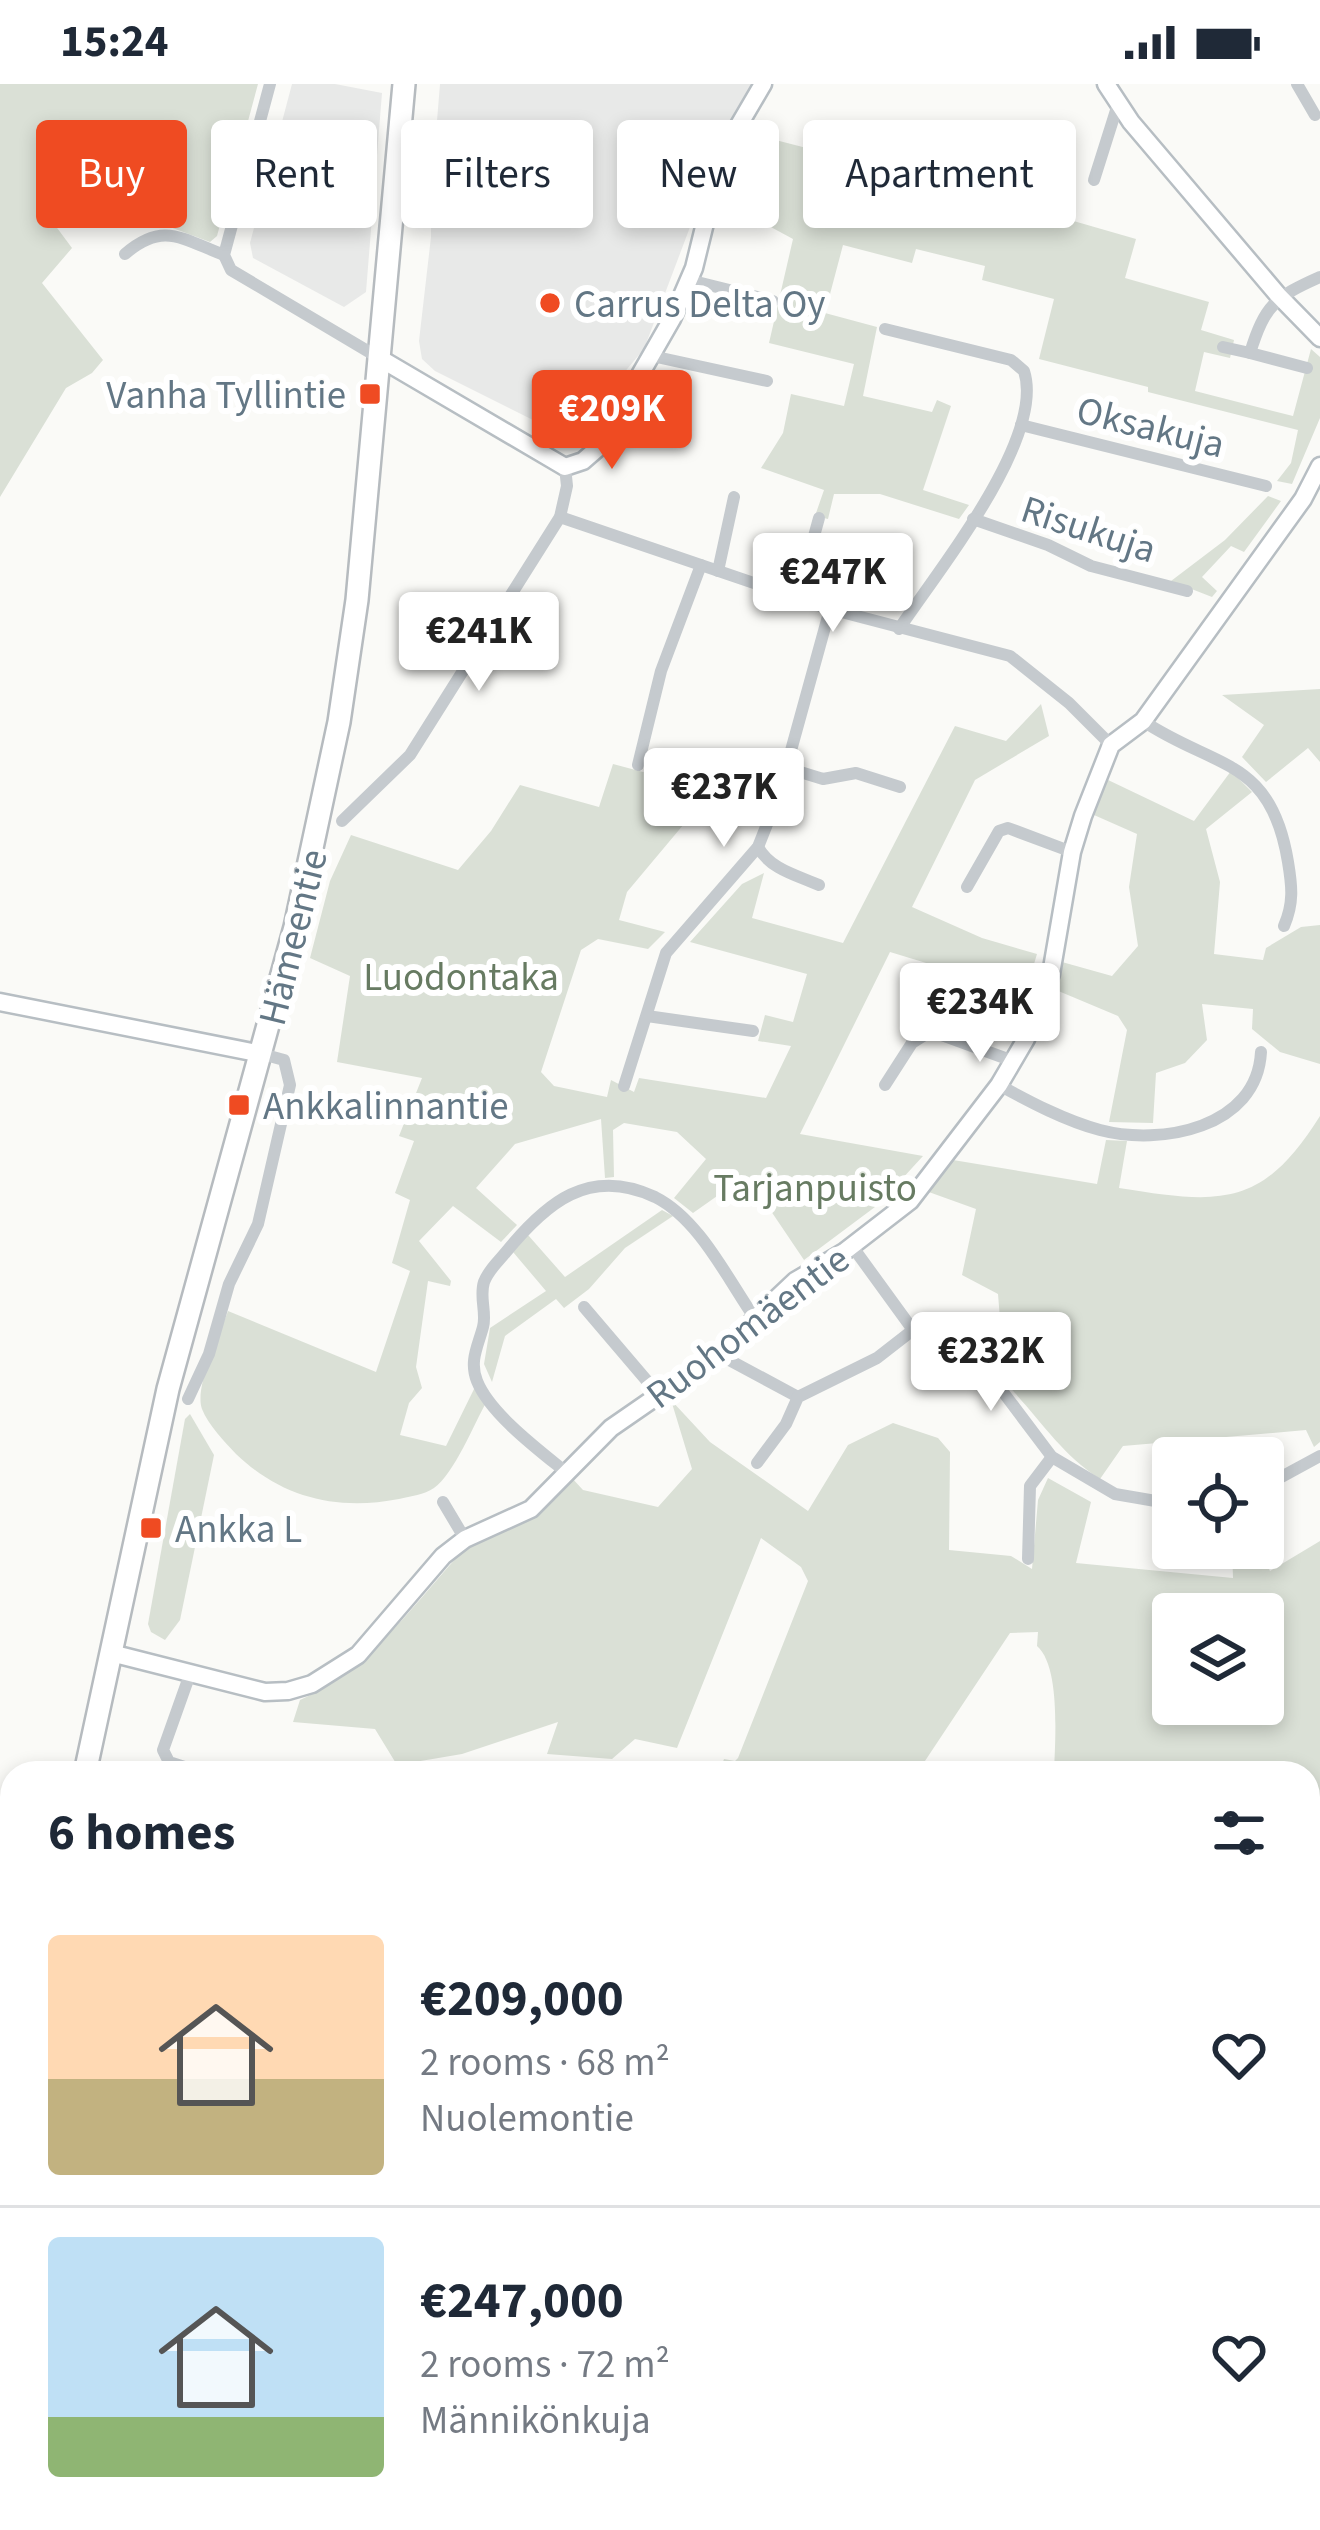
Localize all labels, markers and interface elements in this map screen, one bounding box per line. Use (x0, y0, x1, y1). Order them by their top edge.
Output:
text: 15:24 (60, 10, 169, 74)
chip: Buy (36, 120, 187, 228)
chip: Rent (211, 120, 377, 228)
chip: Filters (401, 120, 593, 228)
chip: New (617, 120, 779, 228)
chip: Apartment (803, 120, 1076, 228)
place label: Carrus Delta Oy (574, 277, 826, 333)
marker: Carrus Delta Oy (537, 290, 563, 316)
place label: Vanha Tyllintie (106, 368, 346, 424)
pin: €209K (528, 370, 696, 472)
marker: Vanha Tyllintie (357, 381, 383, 407)
text: €209K (559, 381, 665, 437)
street label: Oksakuja (1071, 383, 1230, 473)
street label: Risukuja (1014, 482, 1163, 578)
pin: €247K (749, 533, 917, 635)
text: €247K (780, 544, 886, 600)
pin: €241K (395, 592, 563, 694)
text: €241K (426, 603, 532, 659)
pin: €237K (640, 748, 808, 850)
text: €237K (671, 759, 777, 815)
street label: Hämeentie (245, 844, 343, 1031)
park label: Luodontaka (363, 950, 559, 1006)
pin: €234K (896, 963, 1064, 1065)
text: €234K (927, 974, 1033, 1030)
place label: Ankkalinnantie (263, 1079, 509, 1135)
marker: Ankkalinnantie (226, 1092, 252, 1118)
park label: Tarjanpuisto (713, 1161, 917, 1217)
street label: Ruohomäentie (635, 1233, 862, 1423)
pin: €232K (907, 1312, 1075, 1414)
text: €232K (938, 1323, 1044, 1379)
map controls (1152, 1437, 1284, 1725)
button: locate (1152, 1437, 1284, 1569)
place label: Ankka L (175, 1502, 302, 1558)
marker: Ankka L (138, 1515, 164, 1541)
button: layers (1152, 1593, 1284, 1725)
text: 6 homes (48, 1797, 235, 1869)
icon: filters (1206, 1800, 1272, 1866)
text: €209,000 (420, 1963, 624, 2035)
icon: home (144, 1983, 288, 2127)
icon: heart (1206, 2022, 1272, 2088)
text: 2 rooms · 68 m² (420, 2035, 670, 2091)
text: Nuolemontie (420, 2091, 634, 2147)
text: €247,000 (420, 2265, 624, 2337)
icon: home (144, 2285, 288, 2429)
icon: heart (1206, 2324, 1272, 2390)
text: 2 rooms · 72 m² (420, 2337, 670, 2393)
text: Männikönkuja (420, 2393, 651, 2449)

